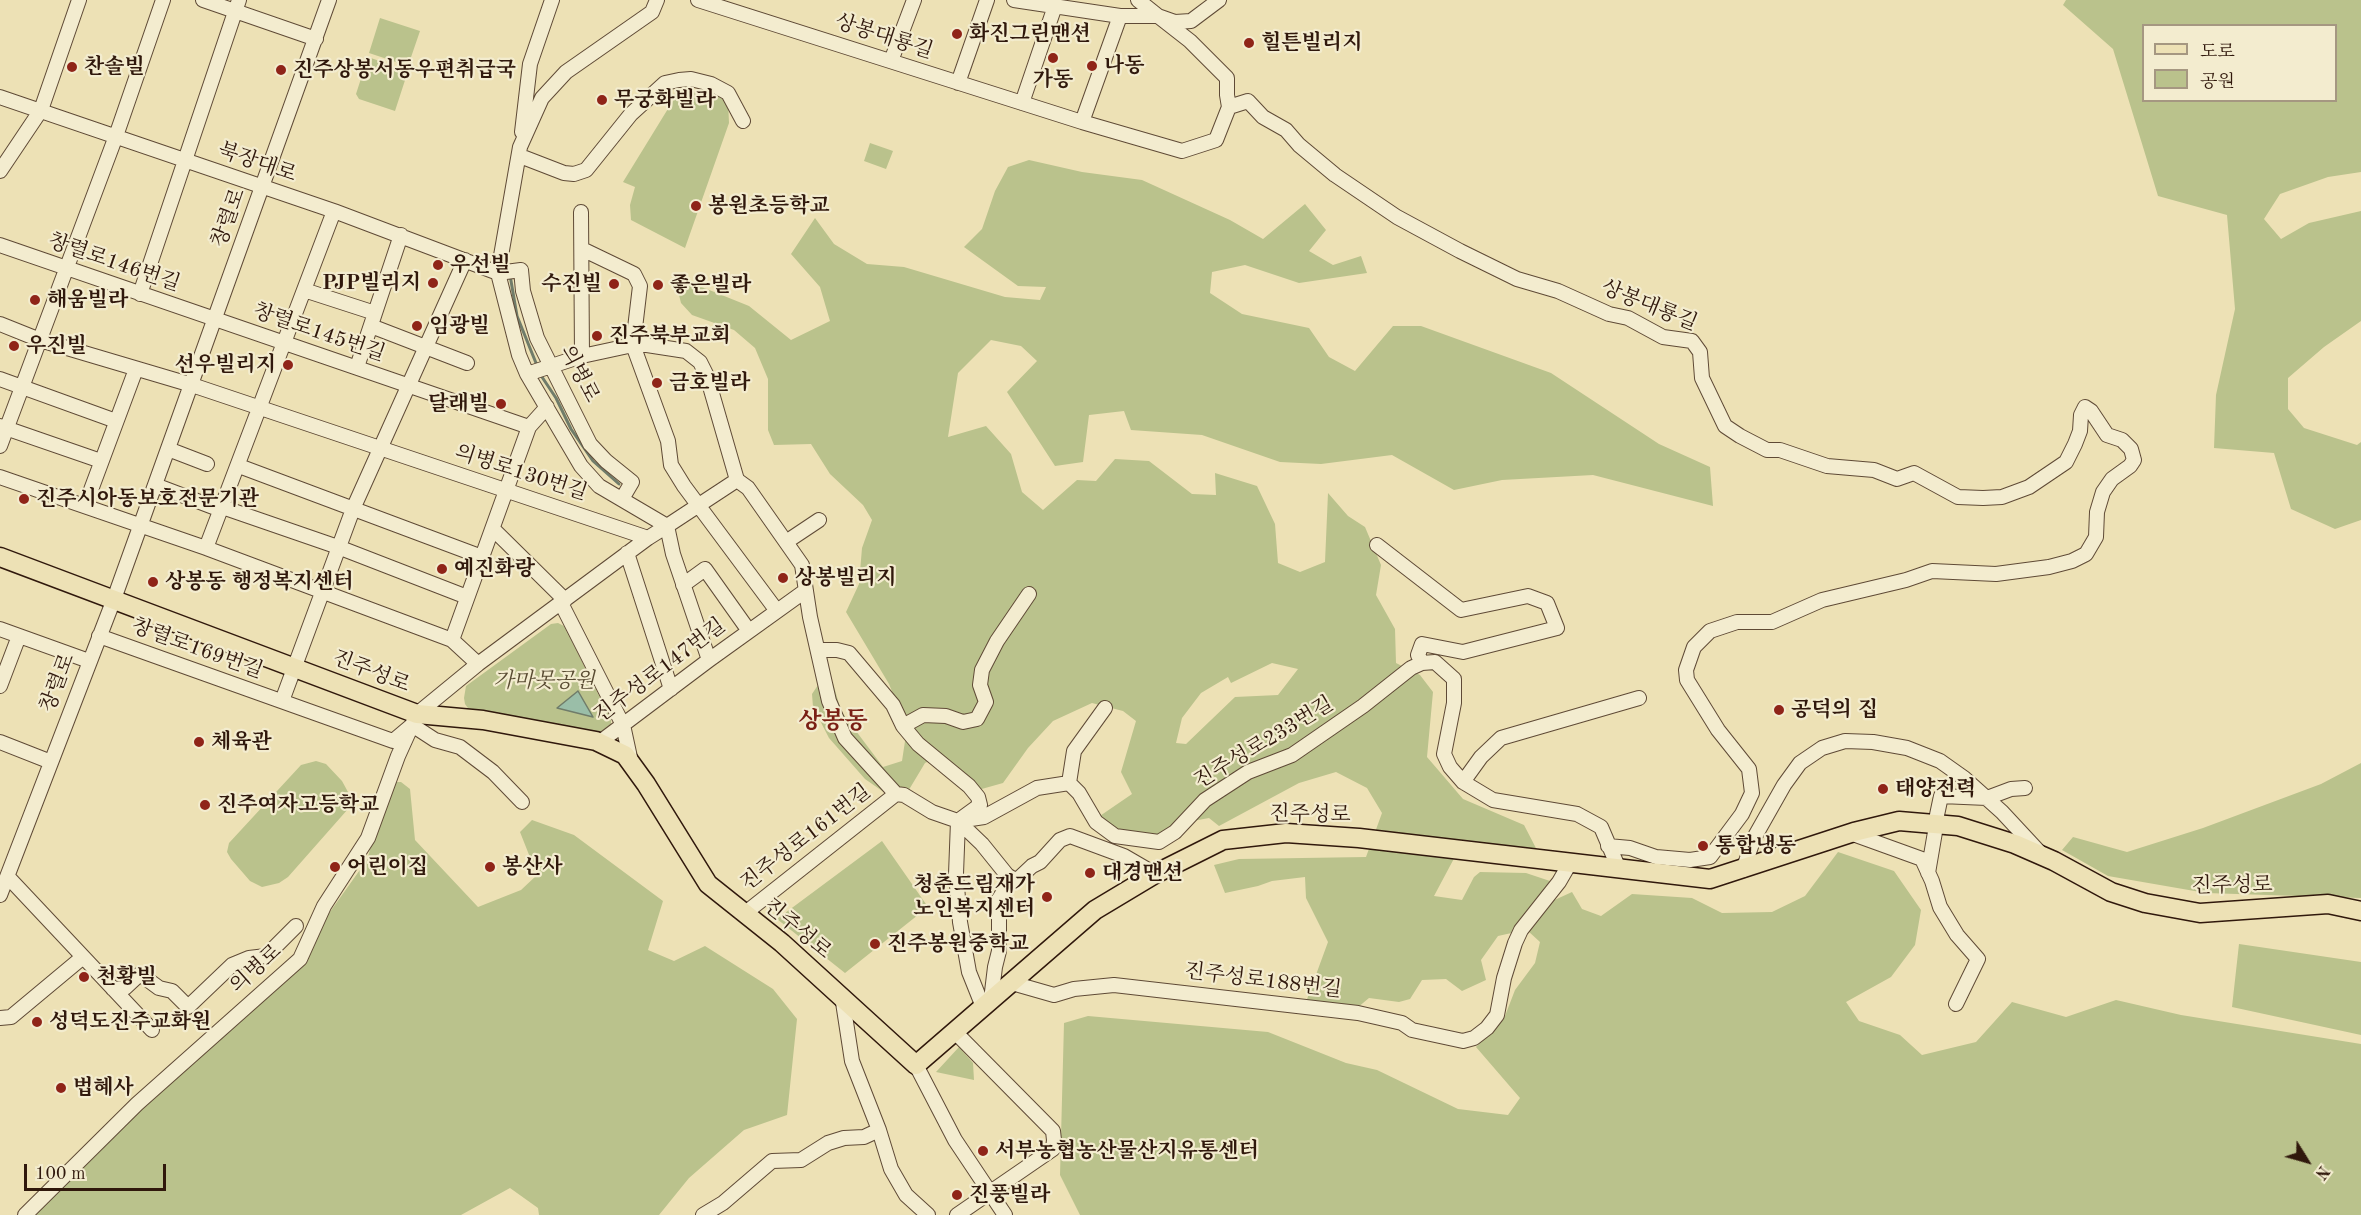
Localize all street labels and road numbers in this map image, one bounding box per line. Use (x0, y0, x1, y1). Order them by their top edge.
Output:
street label: 상봉대룡길 (832, 9, 936, 65)
street label: 북장대로 (215, 138, 299, 188)
street label: 창렬로 (207, 185, 251, 251)
street label: 창렬로146번길 (45, 229, 183, 297)
street label: 상봉대룡길 (1597, 275, 1701, 337)
street label: 창렬로145번길 (250, 299, 388, 367)
street label: 의병로 (554, 341, 604, 407)
street label: 의병로130번길 (451, 440, 591, 506)
street label: 진주성로147번길 (589, 613, 731, 729)
street label: 창렬로169번길 (128, 614, 266, 684)
street label: 진주성로 (329, 646, 413, 698)
street label: 창렬로 (35, 650, 81, 716)
street label: 진주성로233번길 (1190, 691, 1338, 795)
street label: 진주성로161번길 (736, 779, 876, 897)
street label: 진주성로 (1269, 802, 1351, 828)
street label: 진주성로 (2191, 873, 2273, 899)
street label: 진주성로 (758, 893, 836, 965)
street label: 의병로 (225, 939, 287, 999)
street label: 진주성로188번길 (1183, 959, 1343, 1003)

